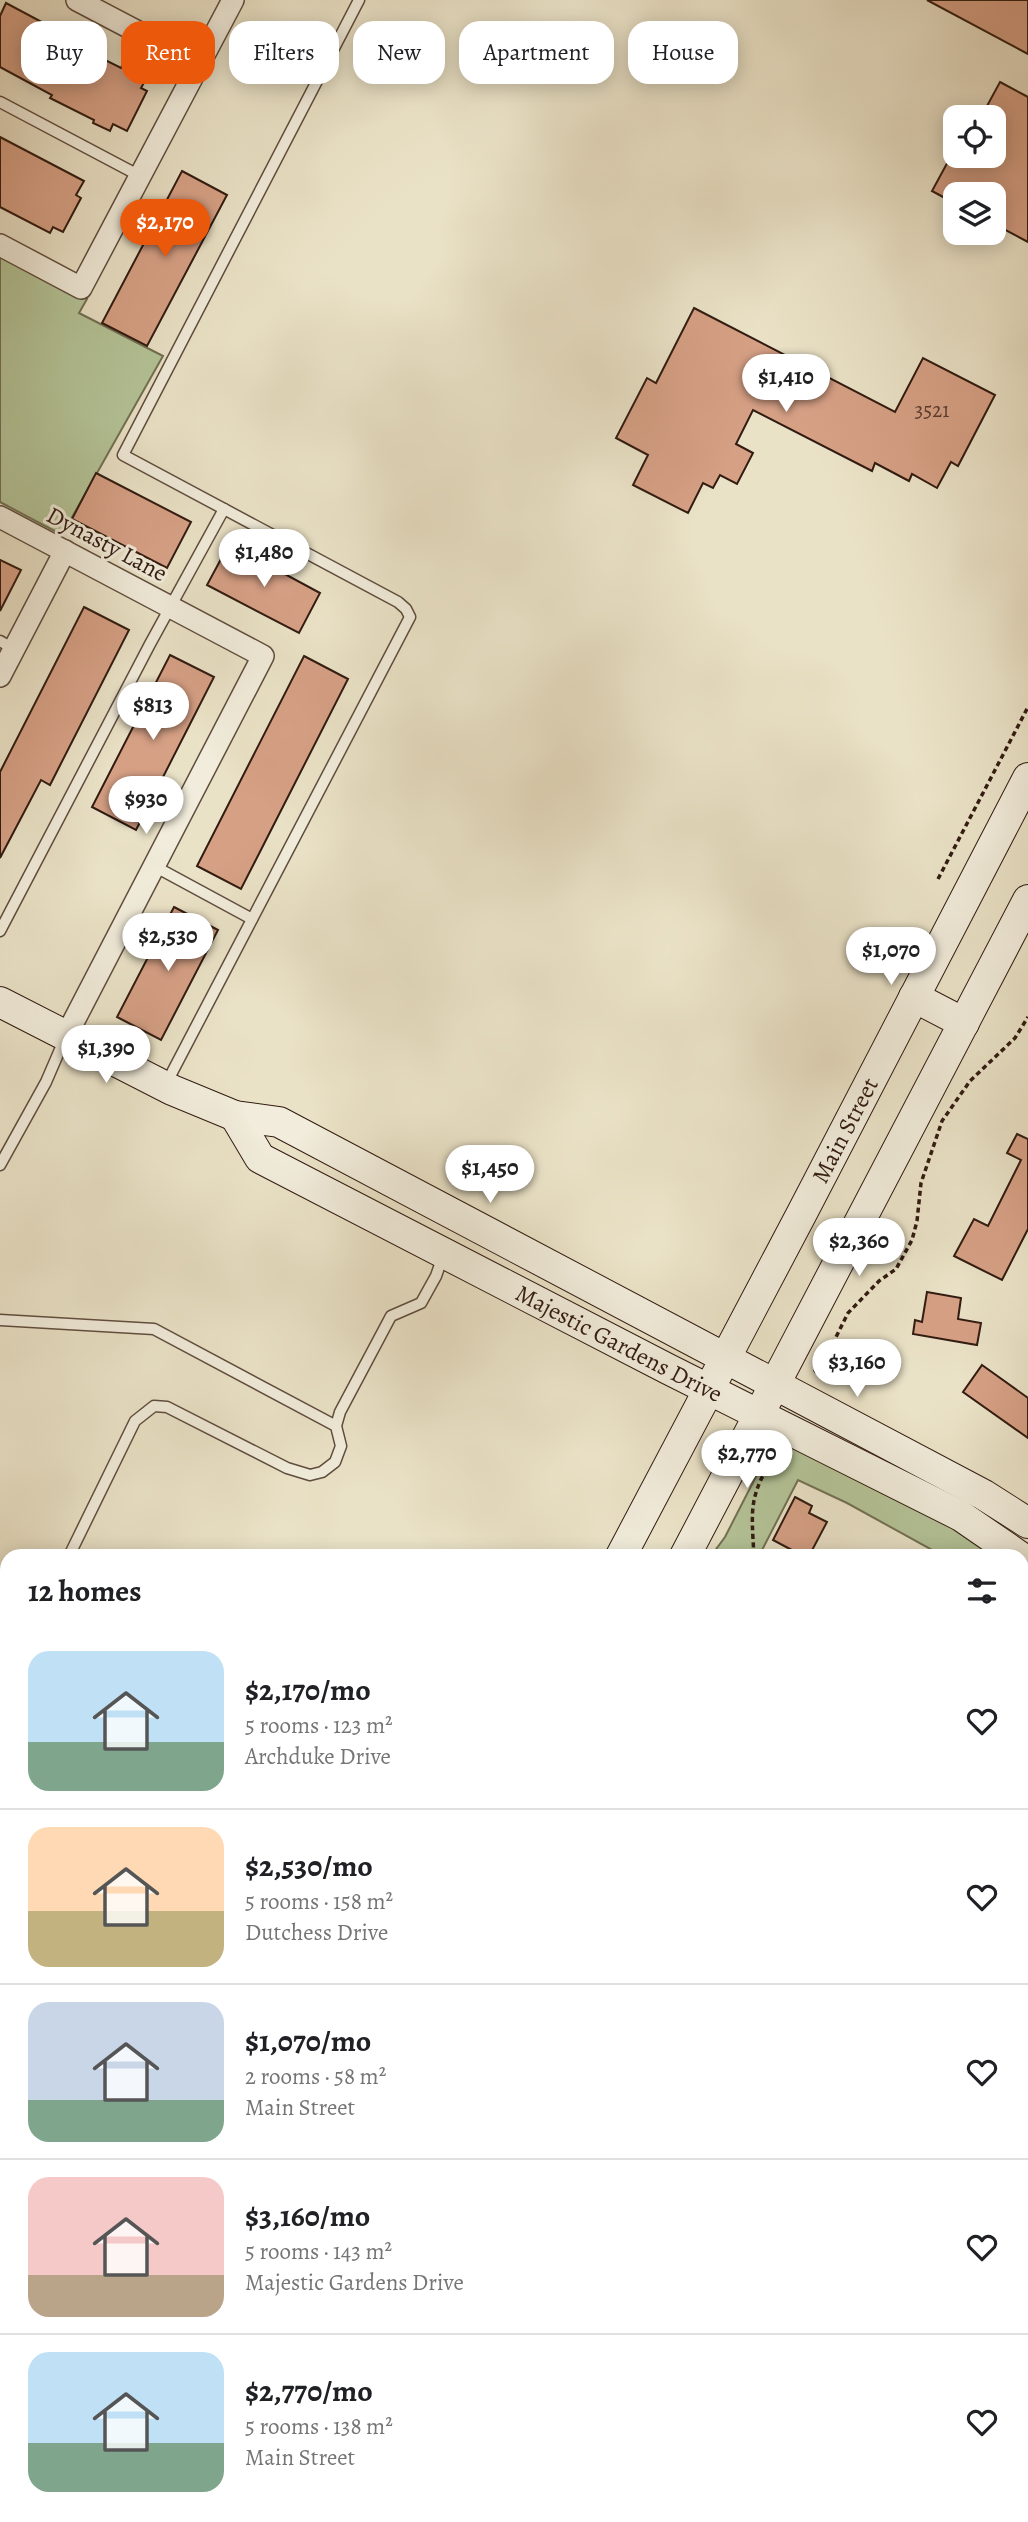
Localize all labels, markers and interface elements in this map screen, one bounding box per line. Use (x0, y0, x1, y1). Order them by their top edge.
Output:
chip: Buy (21, 21, 107, 84)
chip: Rent (121, 21, 215, 84)
chip: Filters (229, 21, 339, 84)
chip: New (353, 21, 445, 84)
chip: Apartment (459, 21, 614, 84)
chip: House (628, 21, 738, 84)
map controls (943, 105, 1006, 245)
button: locate (943, 105, 1006, 168)
button: layers (943, 182, 1006, 245)
pin: $2,170 (108, 200, 222, 259)
text: $2,170 (136, 206, 194, 237)
pin: $1,410 (729, 354, 843, 414)
text: $1,410 (758, 361, 814, 392)
house number: 3521 (915, 396, 949, 424)
street label: Dynasty Lane (41, 499, 173, 589)
pin: $1,480 (207, 530, 321, 589)
text: $1,480 (235, 536, 293, 567)
pin: $813 (112, 682, 194, 742)
text: $813 (133, 689, 173, 720)
pin: $930 (105, 776, 187, 836)
text: $930 (125, 783, 167, 814)
pin: $2,530 (111, 914, 225, 973)
text: $2,530 (138, 920, 198, 951)
pin: $1,070 (834, 928, 948, 987)
text: $1,070 (862, 934, 920, 965)
pin: $1,390 (49, 1026, 163, 1085)
text: $1,390 (77, 1032, 135, 1063)
street label: Main Street (804, 1072, 886, 1189)
pin: $1,450 (433, 1146, 547, 1205)
text: $1,450 (461, 1152, 519, 1183)
pin: $2,360 (802, 1218, 916, 1278)
text: $2,360 (829, 1225, 889, 1256)
street label: Majestic Gardens Drive (510, 1277, 728, 1410)
pin: $3,160 (800, 1340, 914, 1399)
text: $3,160 (828, 1346, 886, 1377)
pin: $2,770 (690, 1430, 804, 1490)
text: $2,770 (717, 1437, 777, 1468)
text: 12 homes (28, 1571, 141, 1611)
icon: filters (963, 1572, 1001, 1610)
text: $2,170/mo (245, 1670, 371, 1710)
icon: home (84, 1679, 168, 1763)
icon: heart (963, 1702, 1001, 1740)
text: 5 rooms · 123 m² (245, 1710, 393, 1741)
text: Archduke Drive (245, 1741, 391, 1772)
text: $2,530/mo (245, 1846, 373, 1886)
icon: home (84, 1855, 168, 1939)
icon: heart (963, 1878, 1001, 1916)
text: 5 rooms · 158 m² (245, 1886, 393, 1917)
text: Dutchess Drive (245, 1917, 388, 1948)
text: $1,070/mo (245, 2021, 371, 2061)
icon: home (84, 2030, 168, 2114)
icon: heart (963, 2053, 1001, 2091)
text: 2 rooms · 58 m² (245, 2061, 386, 2092)
text: Main Street (245, 2092, 355, 2123)
text: $3,160/mo (245, 2196, 370, 2236)
icon: home (84, 2205, 168, 2289)
icon: heart (963, 2228, 1001, 2266)
text: 5 rooms · 143 m² (245, 2236, 392, 2267)
text: Majestic Gardens Drive (245, 2267, 464, 2298)
text: $2,770/mo (245, 2371, 373, 2411)
icon: home (84, 2380, 168, 2464)
icon: heart (963, 2403, 1001, 2441)
text: 5 rooms · 138 m² (245, 2411, 393, 2442)
text: Main Street (245, 2442, 355, 2473)

